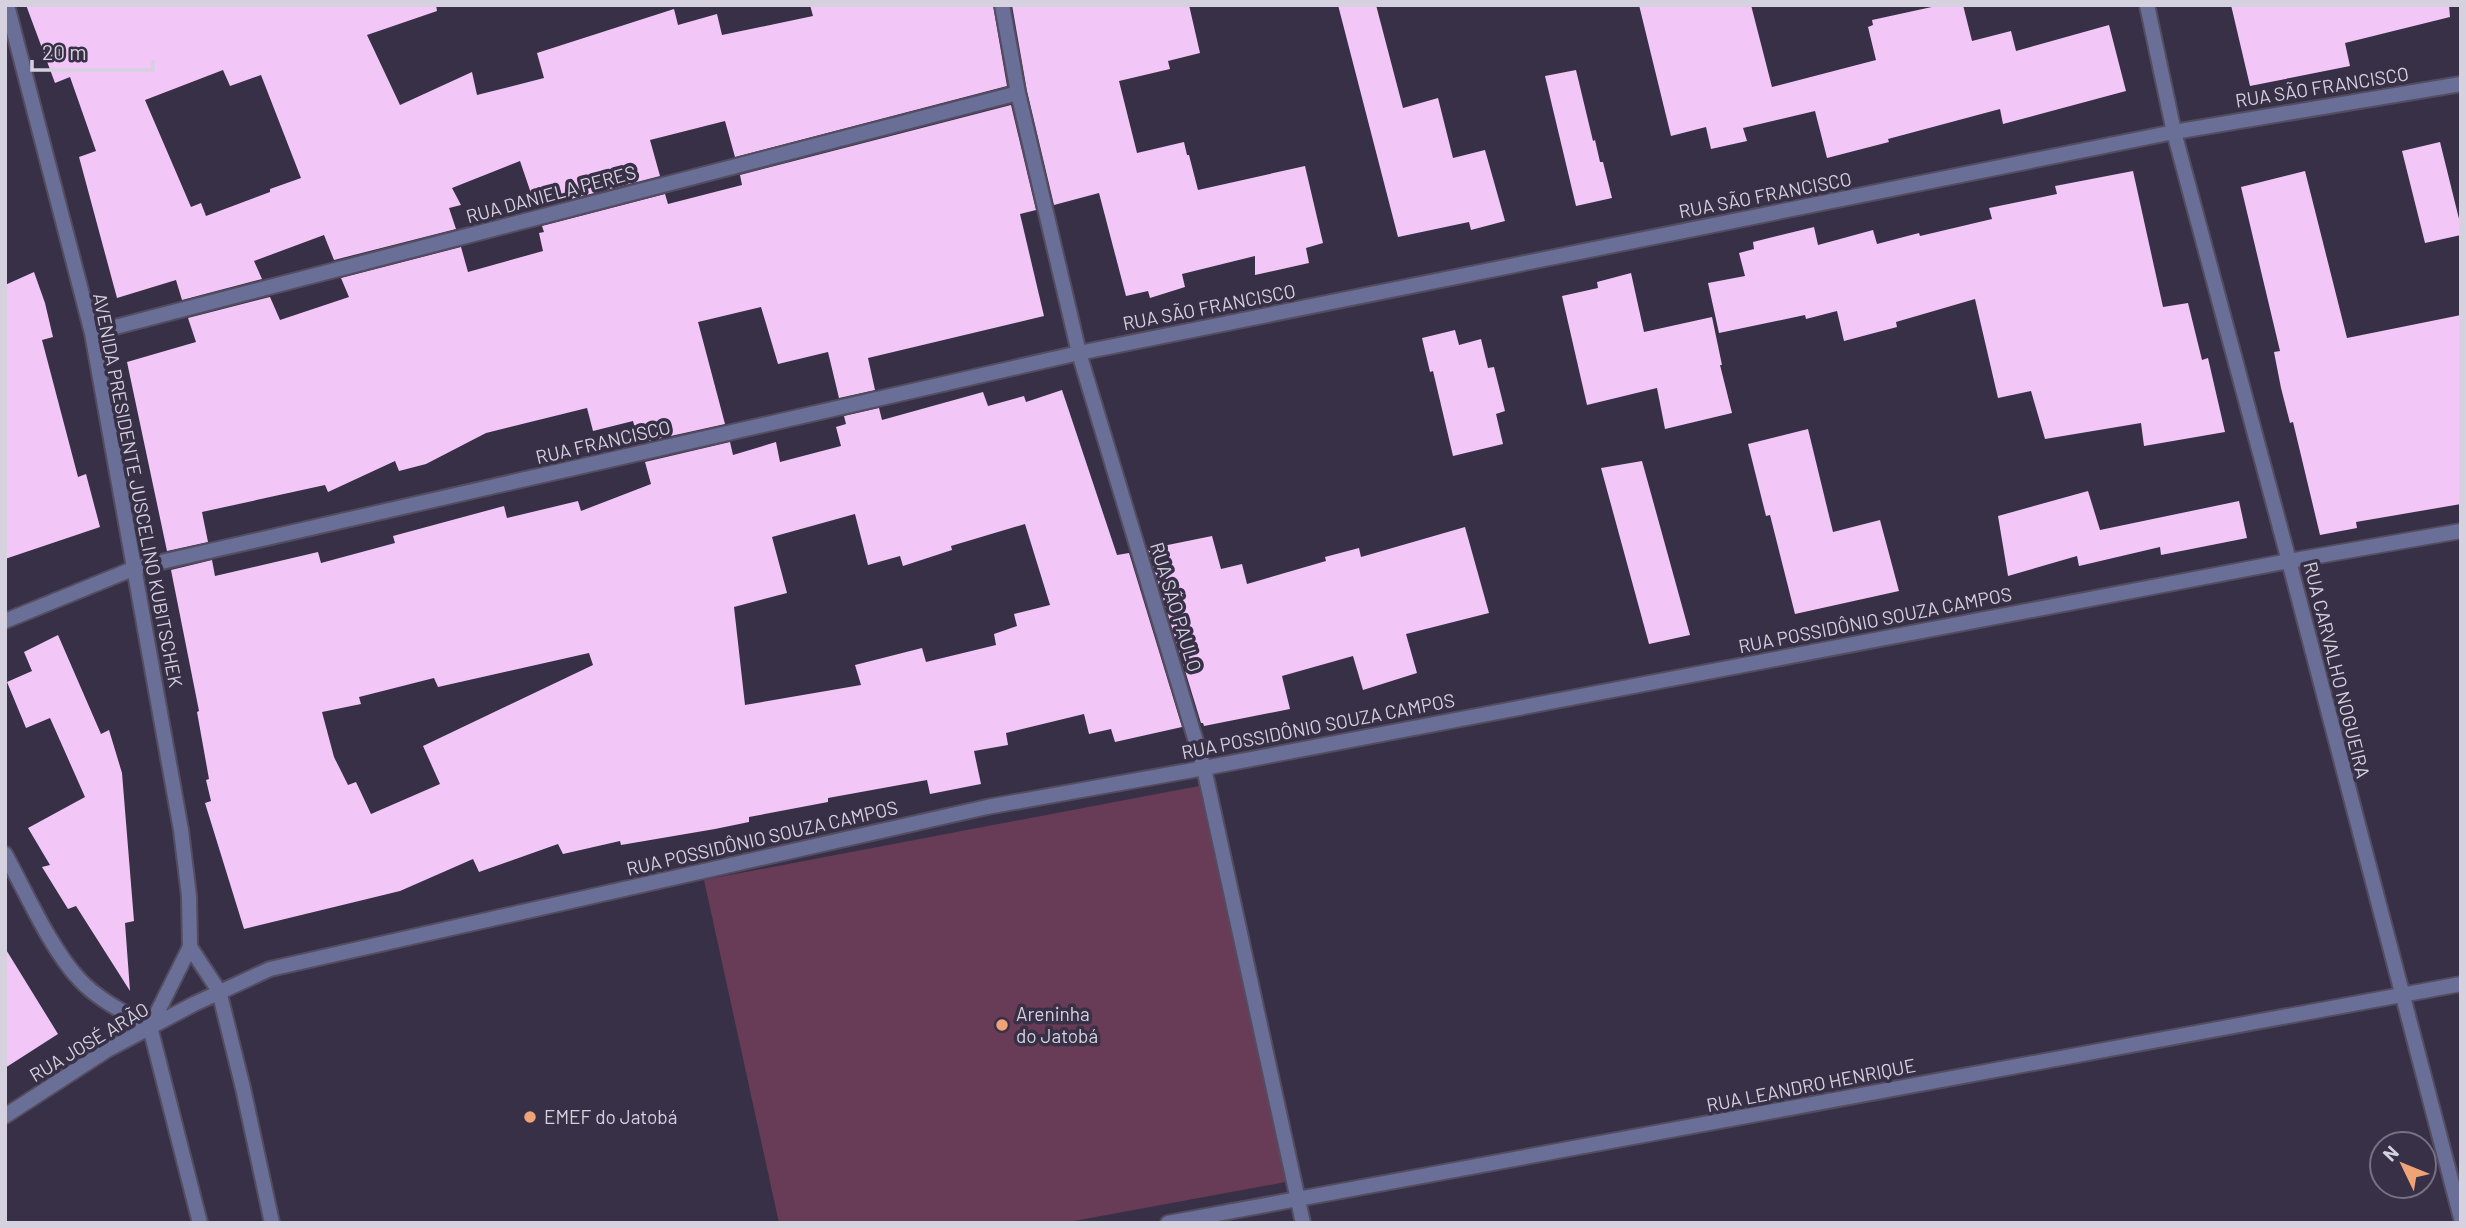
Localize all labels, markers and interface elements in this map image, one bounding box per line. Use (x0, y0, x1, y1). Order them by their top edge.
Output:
scale bar (32, 28, 152, 72)
text: 20 m (42, 39, 87, 64)
street label: RUA SÃO FRANCISCO (2233, 61, 2410, 112)
street label: RUA DANIELA PERES (463, 160, 638, 227)
street label: RUA SÃO FRANCISCO (1677, 166, 1853, 223)
street label: RUA SÃO FRANCISCO (1121, 278, 1297, 335)
street label: AVENIDA PRESIDENTE JUSCELINO KUBITSCHEK (89, 291, 188, 689)
street label: RUA FRANCISCO (533, 415, 672, 468)
street label: RUA SÃO PAULO (1146, 539, 1207, 674)
street label: RUA CARVALHO NOGUEIRA (2299, 559, 2376, 781)
street label: RUA POSSIDÔNIO SOUZA CAMPOS (1736, 582, 2014, 657)
street label: RUA POSSIDÔNIO SOUZA CAMPOS (1179, 688, 1457, 763)
street label: RUA POSSIDÔNIO SOUZA CAMPOS (624, 795, 900, 880)
street label: RUA JOSÉ ARÃO (25, 997, 153, 1086)
place label: Areninha do Jatobá (1016, 1002, 1098, 1047)
marker: Areninha do Jatobá (994, 1017, 1010, 1033)
street label: RUA LEANDRO HENRIQUE (1704, 1053, 1917, 1116)
place label: EMEF do Jatobá (544, 1105, 677, 1128)
marker: EMEF do Jatobá (522, 1109, 538, 1125)
north arrow (2368, 1130, 2438, 1200)
text: N (2377, 1141, 2403, 1166)

